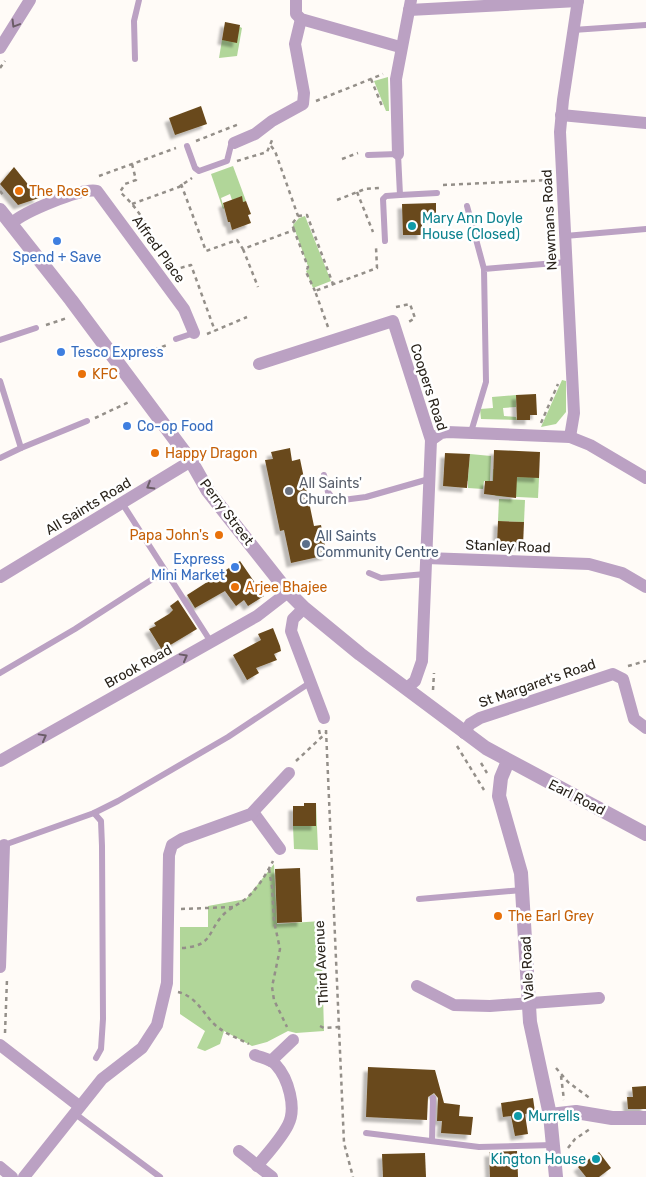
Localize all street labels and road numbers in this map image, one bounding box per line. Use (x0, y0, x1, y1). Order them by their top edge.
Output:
street label: Newmans Road (538, 169, 561, 271)
street label: Alfred Place (129, 212, 189, 286)
street label: Coopers Road (406, 341, 451, 433)
street label: All Saints Road (42, 474, 134, 539)
street label: Perry Street (196, 476, 257, 549)
street label: Stanley Road (465, 537, 551, 556)
street label: Brook Road (102, 641, 175, 692)
street label: St Margaret's Road (476, 655, 598, 711)
street label: Earl Road (545, 776, 608, 819)
street label: Third Avenue (311, 920, 332, 1006)
street label: Vale Road (517, 936, 538, 1000)

